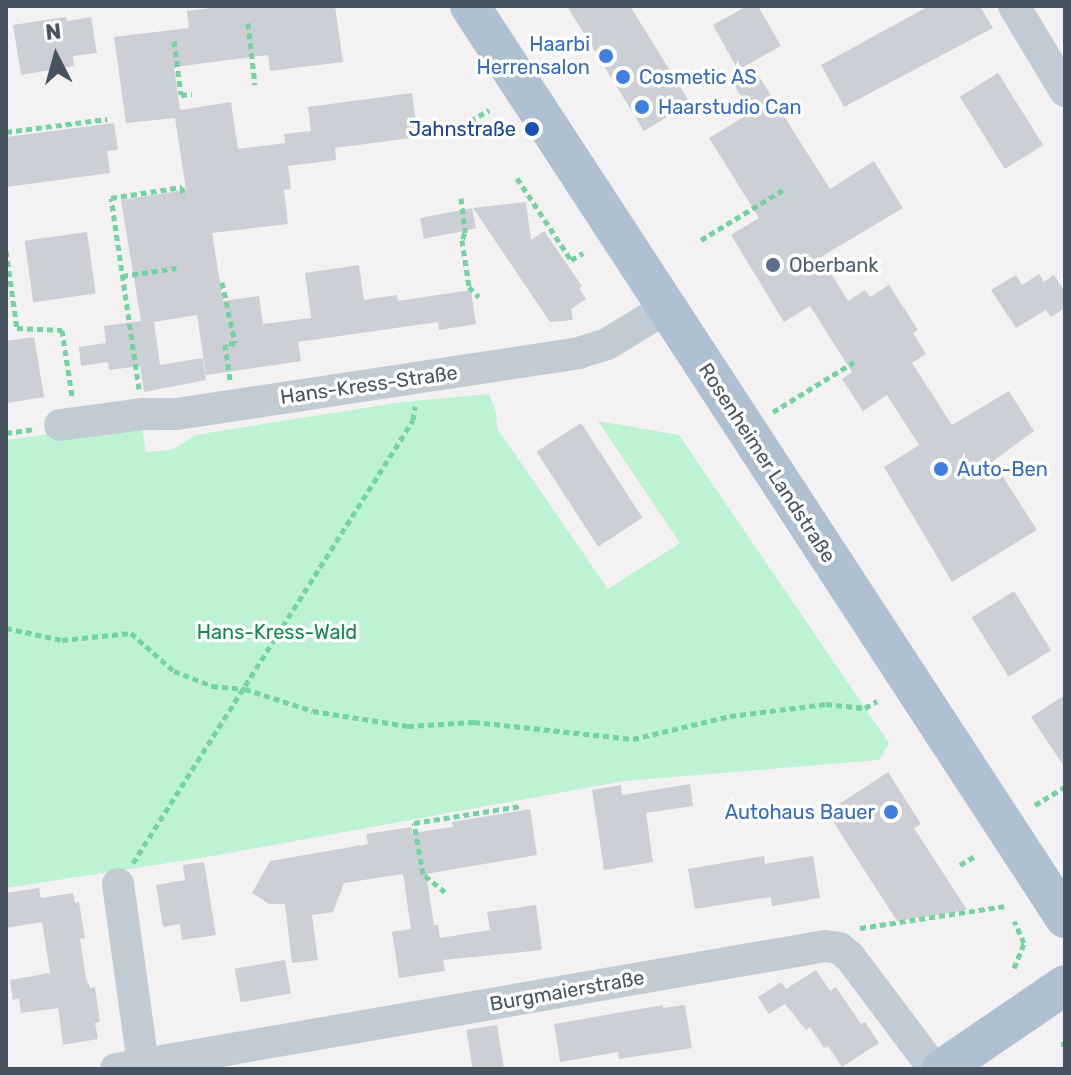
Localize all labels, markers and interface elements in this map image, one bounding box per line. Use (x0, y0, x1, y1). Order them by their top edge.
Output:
north arrow (16, 16, 96, 96)
text: N (44, 17, 63, 46)
place label: Haarbi Herrensalon (476, 32, 590, 79)
marker: Haarbi Herrensalon (597, 47, 615, 65)
place label: Cosmetic AS (639, 65, 757, 89)
marker: Cosmetic AS (614, 68, 632, 86)
place label: Haarstudio Can (658, 95, 802, 119)
marker: Haarstudio Can (633, 98, 651, 116)
place label: Jahnstraße (409, 117, 516, 141)
marker: Jahnstraße (523, 120, 541, 138)
place label: Oberbank (789, 253, 879, 277)
marker: Oberbank (764, 256, 782, 274)
street label: Rosenheimer Landstraße (693, 359, 841, 567)
street label: Hans-Kress-Straße (279, 361, 459, 409)
place label: Auto-Ben (957, 457, 1048, 481)
marker: Auto-Ben (932, 460, 950, 478)
park label: Hans-Kress-Wald (197, 620, 357, 644)
place label: Autohaus Bauer (725, 800, 875, 824)
marker: Autohaus Bauer (882, 803, 900, 821)
street label: Burgmaierstraße (488, 966, 646, 1016)

